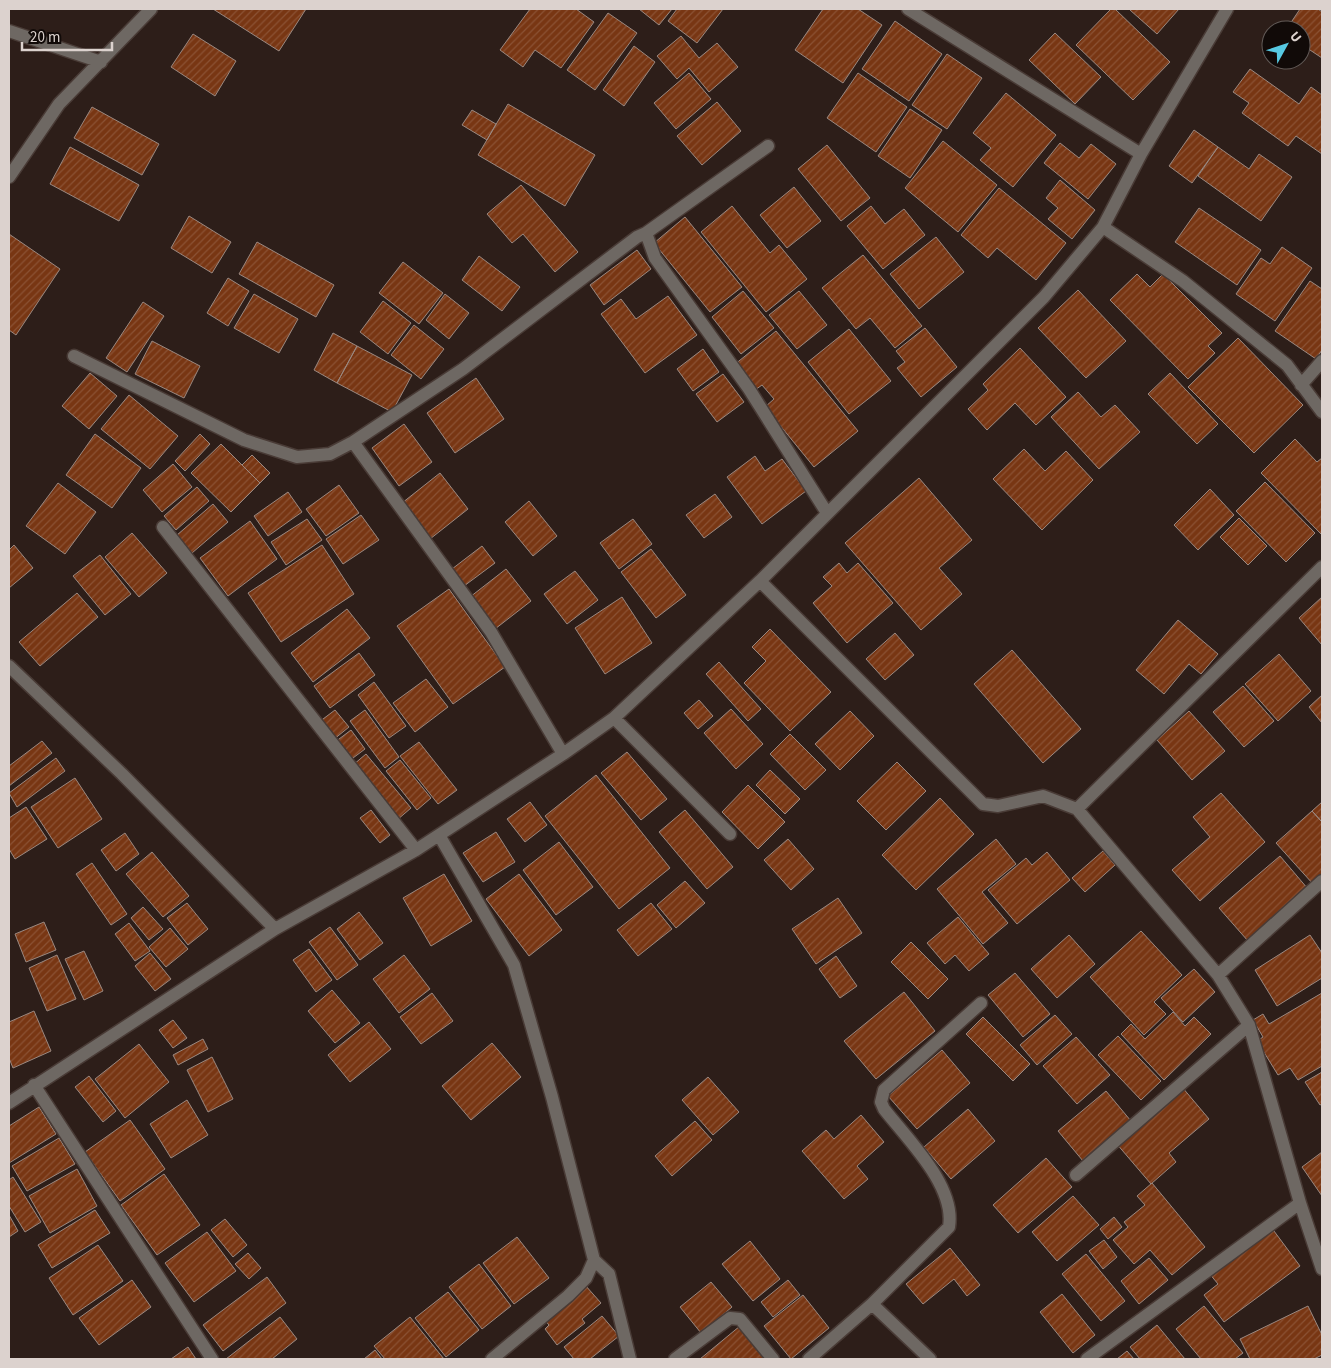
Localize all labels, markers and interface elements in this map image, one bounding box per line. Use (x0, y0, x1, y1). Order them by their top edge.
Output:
scale bar (22, 20, 112, 52)
north arrow (1261, 20, 1311, 70)
text: 20 m (30, 27, 60, 48)
text: U (1285, 27, 1306, 47)

